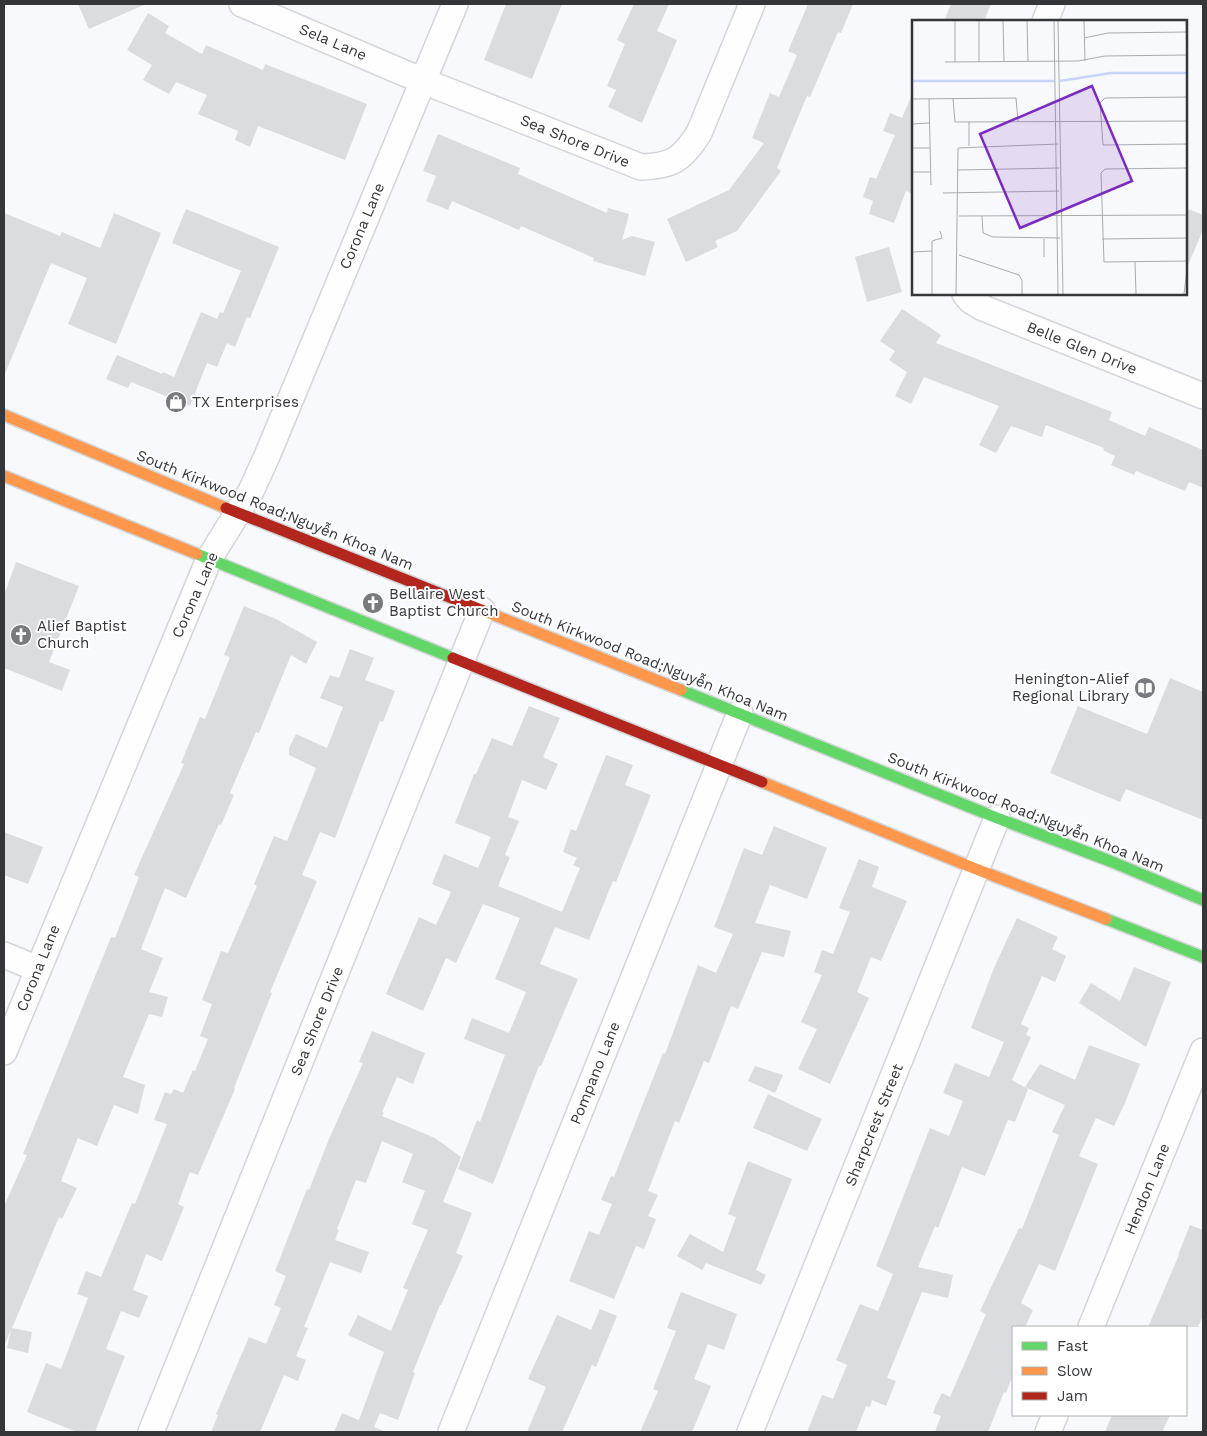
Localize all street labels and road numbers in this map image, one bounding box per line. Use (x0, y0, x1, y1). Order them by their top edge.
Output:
street label: Sela Lane (297, 20, 369, 64)
street label: Sea Shore Drive (518, 111, 632, 171)
street label: Corona Lane (336, 180, 388, 272)
street label: Belle Glen Drive (1024, 318, 1140, 378)
street label: South Kirkwood Road;Nguyễn Khoa Nam (134, 445, 416, 574)
street label: Corona Lane (168, 549, 222, 641)
street label: South Kirkwood Road;Nguyễn Khoa Nam (509, 596, 791, 725)
street label: South Kirkwood Road;Nguyễn Khoa Nam (885, 747, 1167, 876)
street label: Corona Lane (12, 922, 64, 1014)
street label: Sea Shore Drive (287, 964, 347, 1078)
street label: Pompano Lane (566, 1019, 624, 1127)
street label: Sharpcrest Street (841, 1061, 907, 1189)
street label: Hendon Lane (1120, 1141, 1174, 1237)

